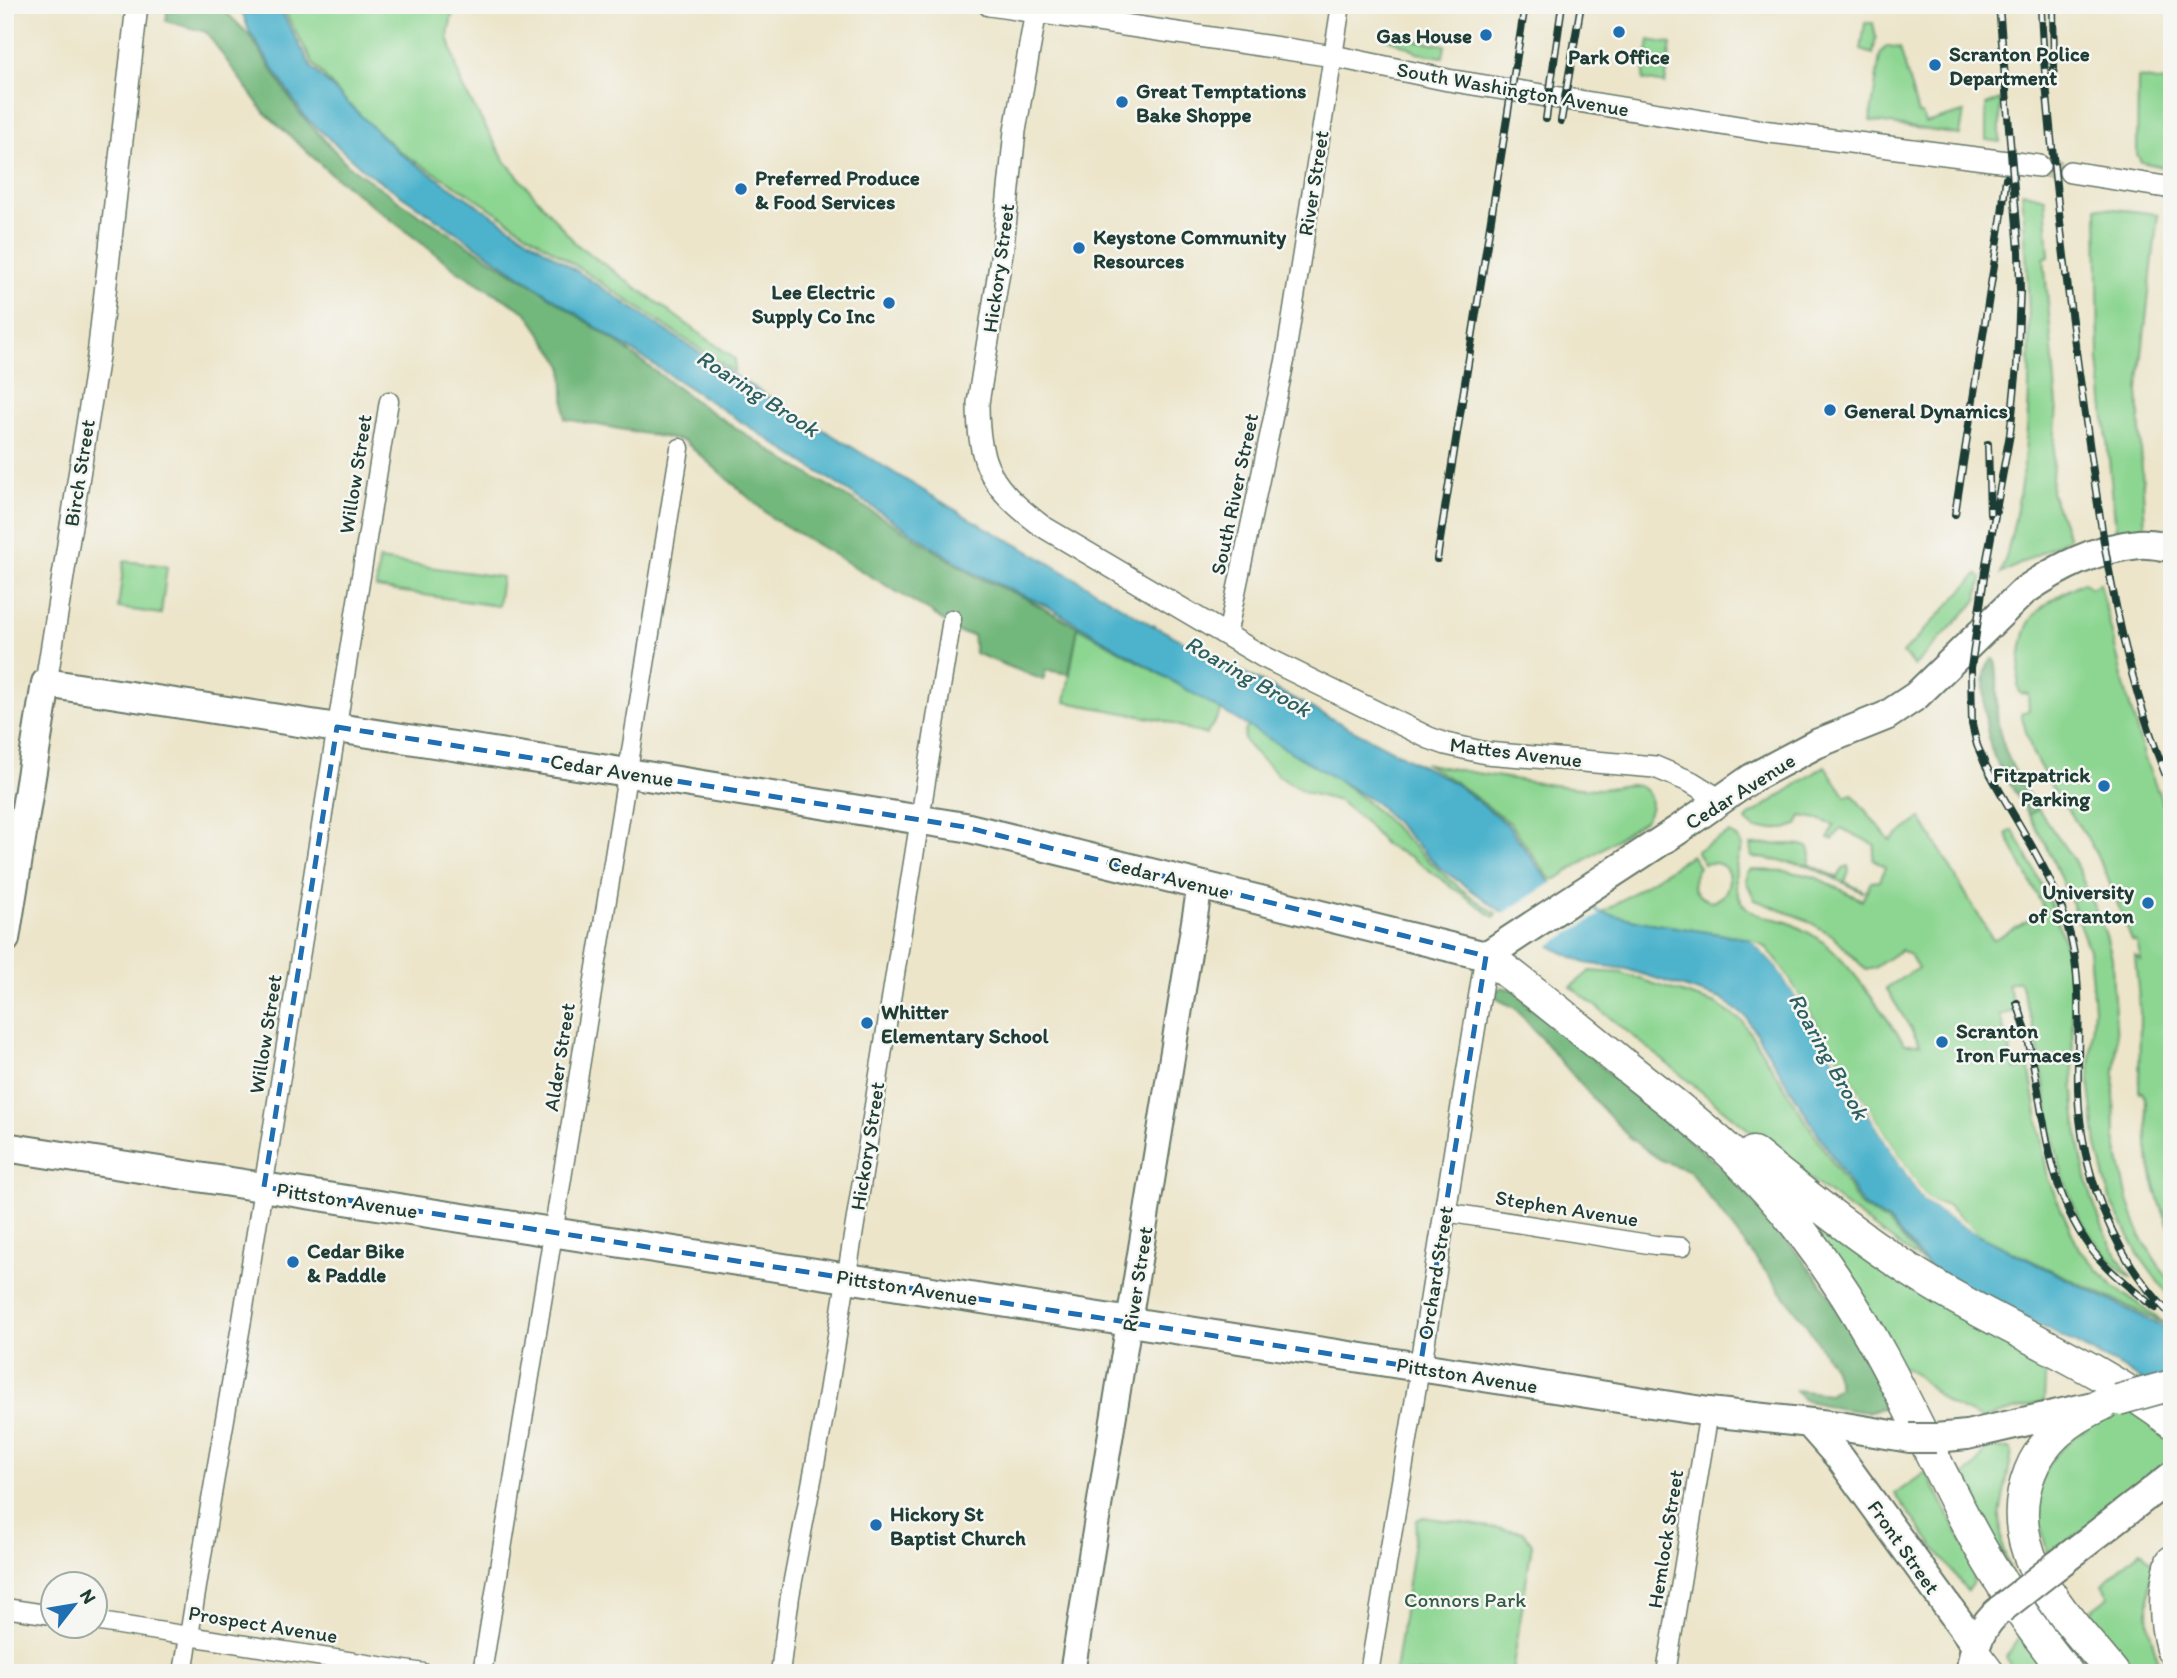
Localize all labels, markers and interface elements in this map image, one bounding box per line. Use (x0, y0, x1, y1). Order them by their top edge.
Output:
place label: Gas House (1376, 23, 1472, 48)
marker: Park Office (1611, 24, 1627, 40)
marker: Gas House (1478, 27, 1494, 43)
place label: Scranton Police Department (1949, 41, 2090, 91)
place label: Park Office (1568, 44, 1670, 69)
street label: South Washington Avenue (1395, 56, 1631, 122)
marker: Scranton Police Department (1927, 57, 1943, 73)
place label: Great Temptations Bake Shoppe (1136, 78, 1306, 128)
marker: Great Temptations Bake Shoppe (1114, 94, 1130, 110)
street label: River Street (1292, 128, 1334, 238)
place label: Preferred Produce & Food Services (755, 165, 920, 214)
marker: Preferred Produce & Food Services (733, 181, 749, 197)
street label: Hickory Street (977, 202, 1019, 334)
place label: Keystone Community Resources (1093, 224, 1287, 273)
marker: Keystone Community Resources (1071, 240, 1087, 256)
place label: Lee Electric Supply Co Inc (752, 279, 875, 329)
marker: Lee Electric Supply Co Inc (881, 295, 897, 311)
water label: Roaring Brook (692, 343, 825, 444)
place label: General Dynamics (1844, 398, 2008, 424)
marker: General Dynamics (1822, 402, 1838, 418)
street label: South River Street (1205, 411, 1263, 577)
street label: Willow Street (333, 412, 377, 535)
street label: Birch Street (58, 417, 100, 528)
water label: Roaring Brook (1180, 629, 1317, 724)
street label: Mattes Avenue (1448, 731, 1584, 773)
street label: Cedar Avenue (1680, 747, 1800, 835)
street label: Cedar Avenue (548, 748, 676, 792)
place label: Fitzpatrick Parking (1993, 762, 2091, 812)
marker: Fitzpatrick Parking (2096, 778, 2112, 794)
street label: Cedar Avenue (1105, 850, 1233, 904)
place label: University of Scranton (2028, 879, 2135, 928)
marker: University of Scranton (2140, 895, 2156, 911)
street label: Willow Street (243, 972, 287, 1095)
water label: Roaring Brook (1783, 988, 1876, 1125)
place label: Whitter Elementary School (881, 999, 1050, 1049)
street label: Alder Street (538, 1001, 580, 1113)
marker: Whitter Elementary School (859, 1015, 875, 1031)
place label: Scranton Iron Furnaces (1956, 1018, 2081, 1067)
marker: Scranton Iron Furnaces (1934, 1034, 1950, 1050)
street label: Hickory Street (844, 1080, 890, 1212)
street label: Pittston Avenue (275, 1177, 419, 1224)
street label: Stephen Avenue (1494, 1184, 1640, 1232)
street label: Orchard Street (1412, 1204, 1458, 1342)
street label: River Street (1116, 1224, 1158, 1334)
place label: Cedar Bike & Paddle (307, 1238, 405, 1287)
marker: Cedar Bike & Paddle (285, 1254, 301, 1270)
street label: Pittston Avenue (835, 1264, 979, 1311)
street label: Pittston Avenue (1395, 1352, 1539, 1399)
street label: Hemlock Street (1642, 1468, 1688, 1610)
street label: Front Street (1863, 1495, 1946, 1599)
place label: Hickory St Baptist Church (890, 1501, 1026, 1551)
marker: Hickory St Baptist Church (868, 1517, 884, 1533)
north arrow (38, 1570, 108, 1640)
text: N (75, 1585, 101, 1608)
park label: Connors Park (1404, 1587, 1526, 1612)
street label: Prospect Avenue (187, 1600, 339, 1648)

